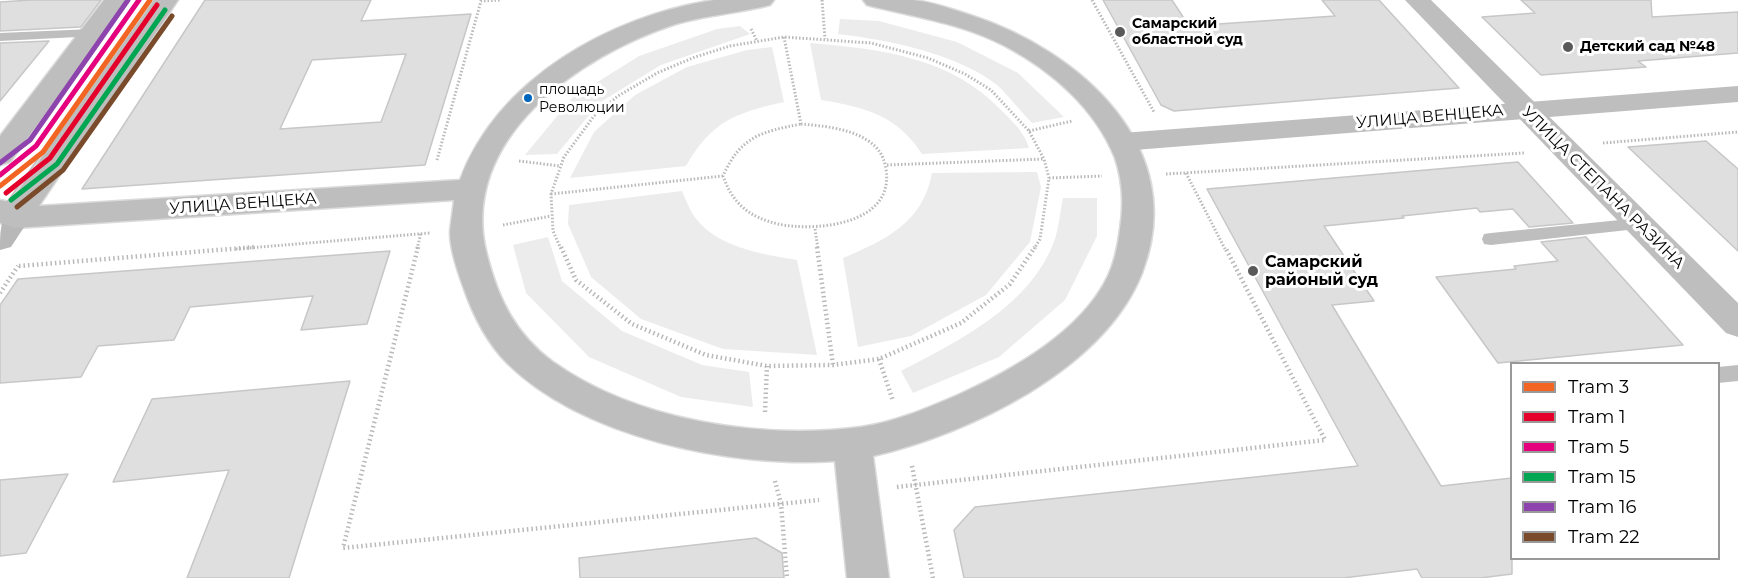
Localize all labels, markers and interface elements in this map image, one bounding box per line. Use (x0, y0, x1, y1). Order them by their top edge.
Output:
place label: Самарский областной суд (1132, 16, 1243, 48)
marker: Самарский областной суд (1113, 25, 1127, 39)
place label: Детский сад №48 (1580, 39, 1715, 55)
marker: Детский сад №48 (1561, 40, 1575, 54)
place label: площадь Революции (539, 82, 625, 114)
marker: площадь Революции (522, 92, 534, 104)
street label: УЛИЦА ВЕНЦЕКА (1356, 101, 1504, 133)
street label: УЛИЦА СТЕПАНА РАЗИНА (1518, 103, 1688, 273)
street label: УЛИЦА ВЕНЦЕКА (169, 189, 317, 219)
place label: Самарский районый суд (1265, 252, 1378, 290)
marker: Самарский районый суд (1246, 264, 1260, 278)
legend (1510, 362, 1720, 560)
text: Tram 3 (1568, 376, 1629, 398)
text: Tram 1 (1568, 406, 1626, 428)
text: Tram 5 (1568, 436, 1629, 458)
text: Tram 15 (1568, 466, 1636, 488)
text: Tram 16 (1568, 496, 1636, 518)
text: Tram 22 (1568, 526, 1639, 548)

